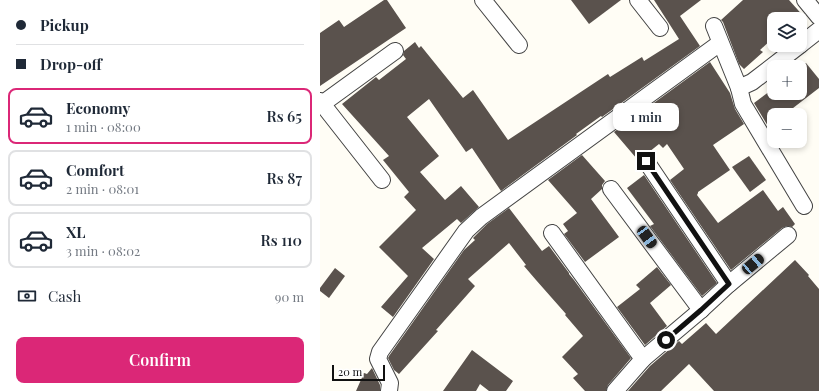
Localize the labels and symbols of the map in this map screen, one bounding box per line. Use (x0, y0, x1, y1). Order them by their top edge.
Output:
callout: 1 min (613, 103, 679, 131)
route end (637, 152, 655, 170)
car (635, 224, 659, 250)
car (740, 252, 766, 276)
route start (657, 331, 675, 349)
scale bar (332, 363, 385, 382)

